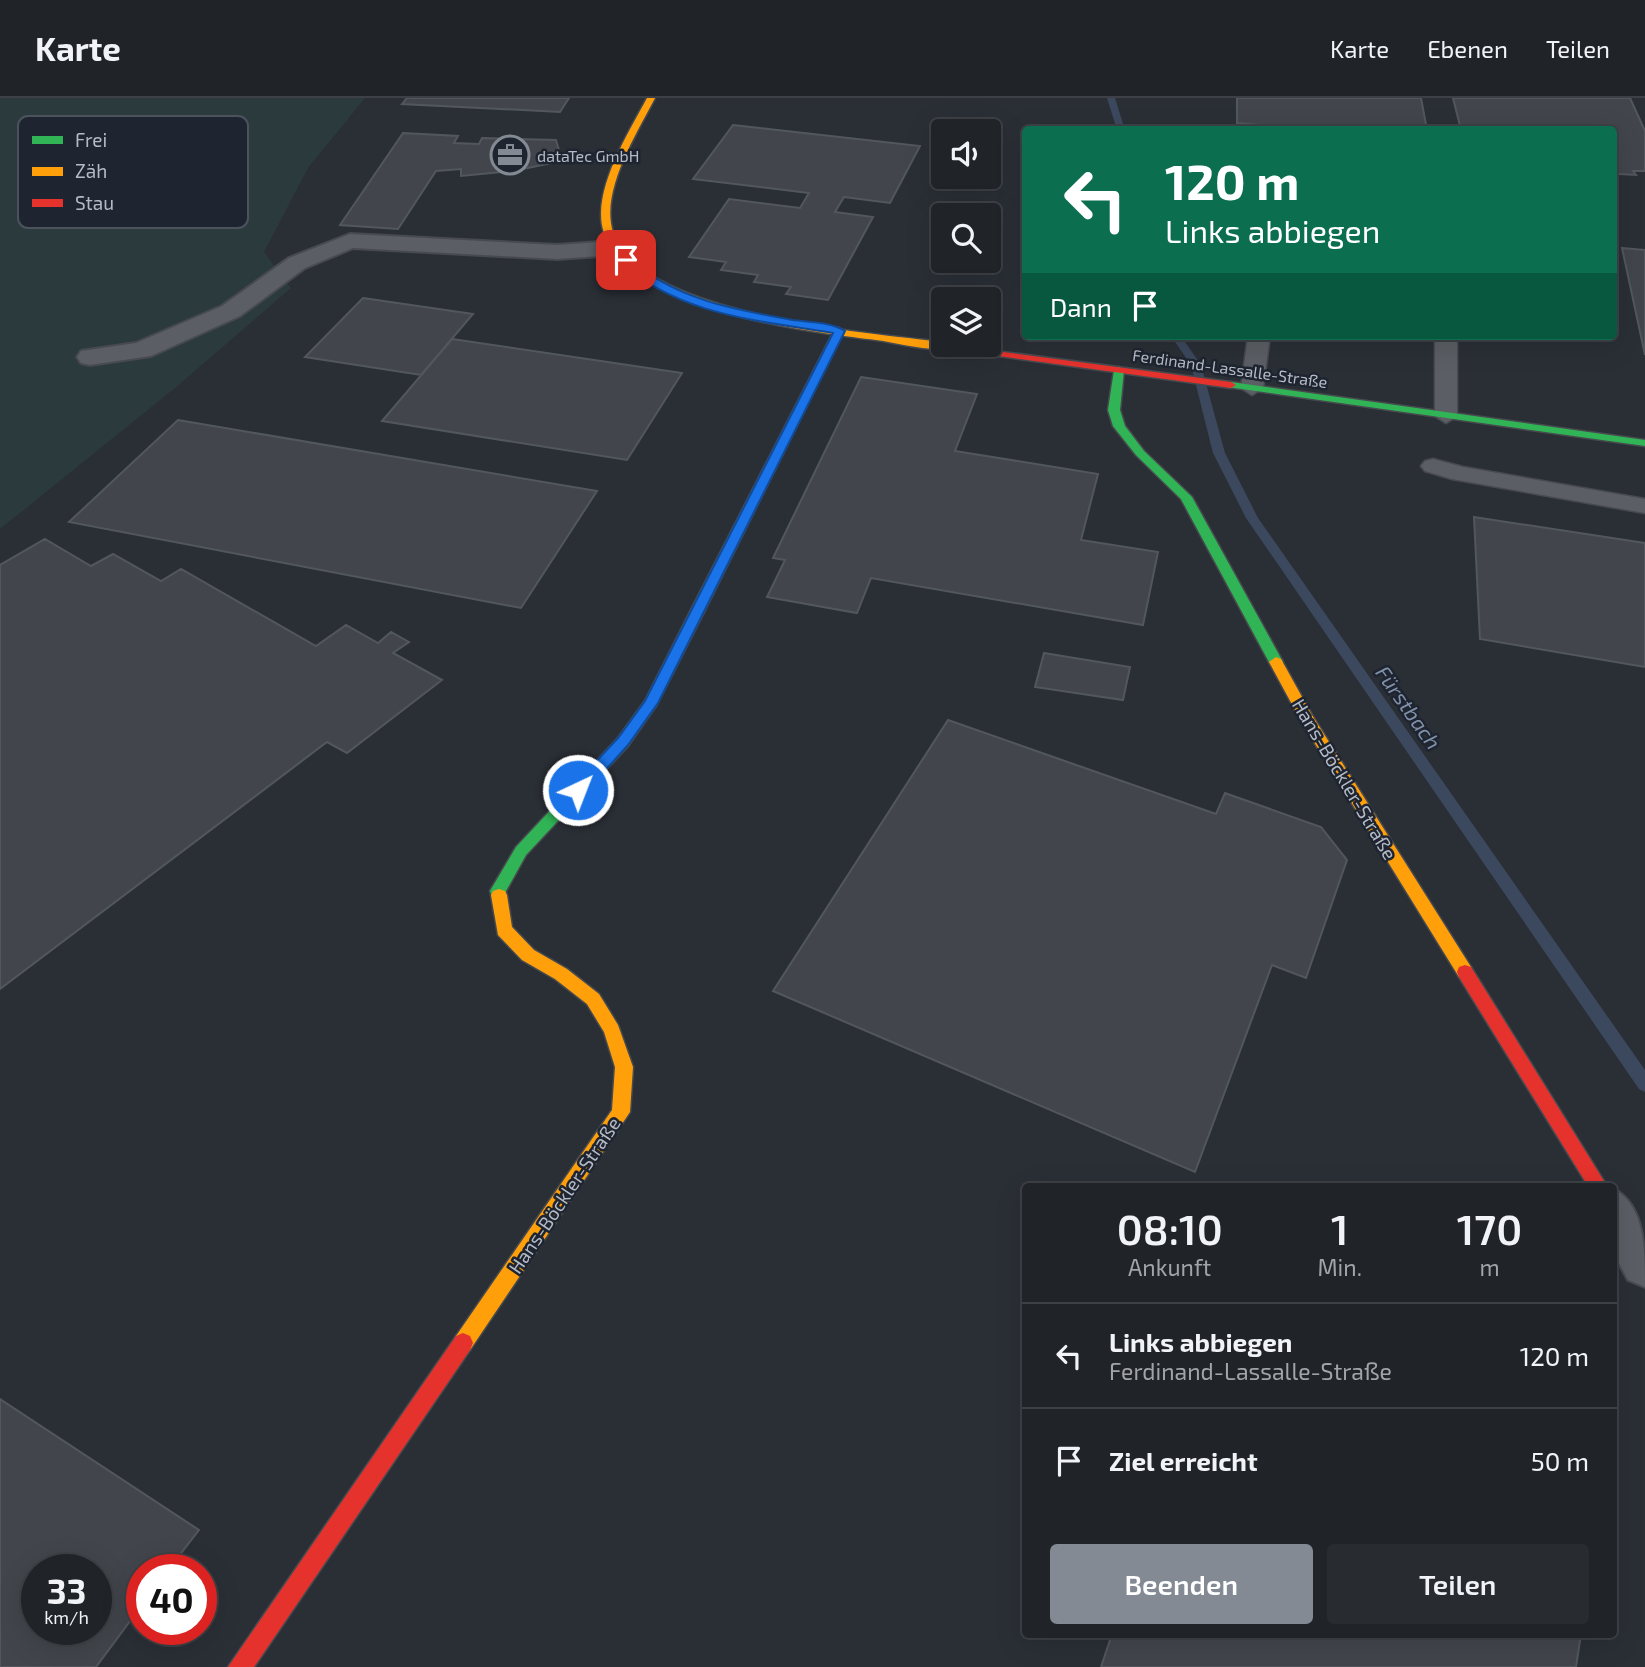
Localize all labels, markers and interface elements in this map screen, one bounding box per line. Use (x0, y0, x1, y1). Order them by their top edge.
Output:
text: Karte (35, 28, 121, 68)
text: Karte (1330, 34, 1389, 63)
text: Ebenen (1427, 34, 1508, 63)
text: Teilen (1546, 34, 1610, 63)
legend (18, 116, 248, 228)
map controls (931, 119, 1001, 357)
button: sound (931, 119, 1001, 189)
text: Frei (75, 128, 107, 151)
office icon: dataTec GmbH (489, 134, 531, 176)
place label: dataTec GmbH (537, 146, 639, 165)
text: 120 m (1165, 151, 1299, 210)
icon: left (1050, 154, 1141, 245)
text: Zäh (75, 159, 107, 182)
text: Stau (75, 191, 114, 214)
button: search (931, 203, 1001, 273)
text: Links abbiegen (1165, 211, 1380, 249)
pin (596, 230, 656, 290)
icon: arrive (607, 241, 645, 279)
button: layers (931, 287, 1001, 357)
icon: arrive (1126, 287, 1164, 325)
text: Dann (1050, 291, 1112, 322)
street label: Ferdinand-Lassalle-Straße (1131, 345, 1329, 391)
water label: Fürstbach (1371, 660, 1447, 754)
street label: Hans-Böckler-Straße (1288, 694, 1402, 864)
position arrow (541, 753, 615, 827)
street label: Hans-Böckler-Straße (503, 1112, 625, 1278)
text: 08:10 (1117, 1203, 1223, 1253)
text: 1 (1331, 1203, 1348, 1253)
text: 170 (1457, 1203, 1522, 1253)
text: Ankunft (1128, 1253, 1211, 1281)
text: Min. (1317, 1253, 1362, 1281)
text: m (1479, 1253, 1500, 1281)
text: Links abbiegen (1109, 1326, 1293, 1357)
icon: left (1050, 1337, 1088, 1375)
text: 120 m (1520, 1340, 1589, 1371)
text: Ferdinand-Lassalle-Straße (1109, 1357, 1392, 1385)
icon: arrive (1050, 1442, 1088, 1480)
text: Ziel erreicht (1109, 1445, 1258, 1476)
text: 50 m (1531, 1445, 1589, 1476)
button: Beenden (1050, 1544, 1313, 1624)
button: Teilen (1327, 1544, 1589, 1624)
speed limit sign: 40 (126, 1554, 217, 1645)
text: 33 (47, 1569, 86, 1611)
text: km/h (44, 1606, 89, 1628)

